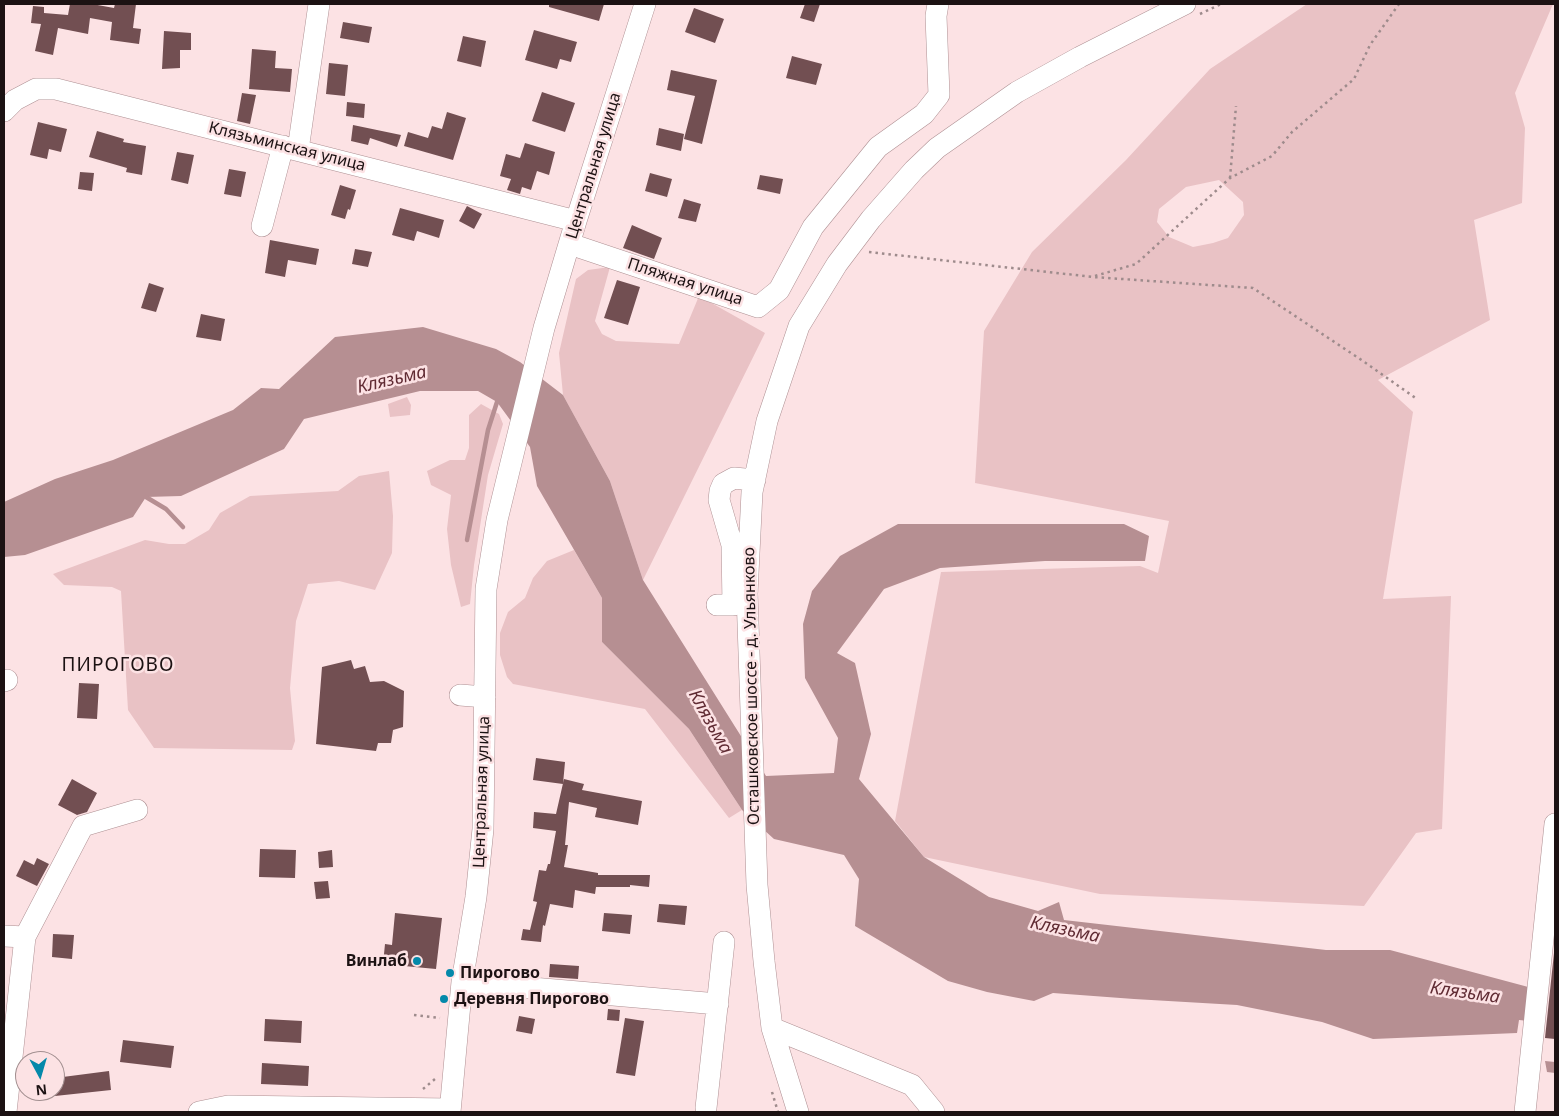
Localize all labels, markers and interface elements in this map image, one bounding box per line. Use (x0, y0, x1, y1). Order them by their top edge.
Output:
street label: Центральная улица (563, 90, 625, 242)
street label: Клязьминская улица (207, 118, 367, 176)
street label: Пляжная улица (625, 254, 745, 310)
water label: Клязьма (355, 362, 429, 398)
street label: Осташковское шоссе - д. Ульянково (740, 547, 764, 825)
district label: ПИРОГОВО (61, 655, 175, 677)
water label: Клязьма (683, 686, 737, 758)
street label: Центральная улица (470, 716, 494, 868)
water label: Клязьма (1028, 912, 1102, 948)
place label: Винлаб (346, 951, 407, 971)
marker: Винлаб (411, 955, 423, 967)
place label: Пирогово (460, 963, 540, 983)
marker: Пирогово (444, 967, 456, 979)
water label: Клязьма (1429, 977, 1501, 1009)
place label: Деревня Пирогово (454, 989, 609, 1009)
marker: Деревня Пирогово (438, 993, 450, 1005)
north arrow (15, 1051, 65, 1101)
text: N (35, 1080, 48, 1100)

